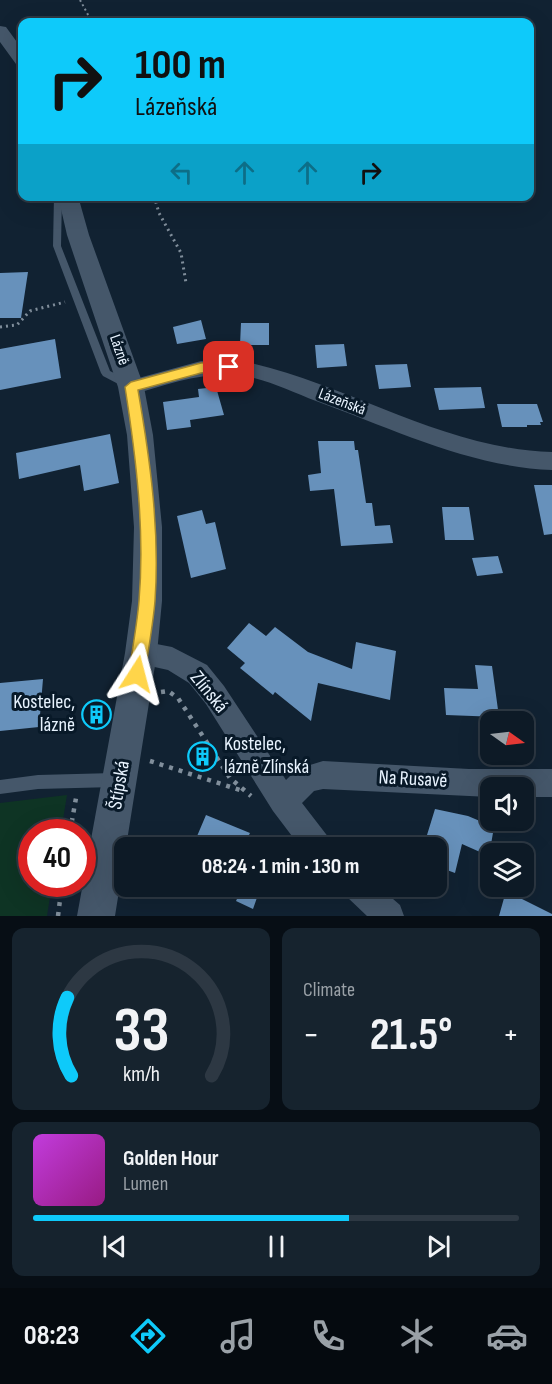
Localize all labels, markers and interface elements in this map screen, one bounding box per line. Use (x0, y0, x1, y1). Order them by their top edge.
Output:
text: 100 m (135, 40, 226, 91)
icon: right (36, 42, 114, 120)
text: Lázeňská (135, 91, 218, 123)
icon: left (165, 156, 198, 189)
icon: ahead (228, 156, 261, 189)
icon: ahead (291, 156, 324, 189)
icon: right (354, 156, 387, 189)
street label: Lázně (105, 332, 133, 368)
pin (203, 341, 254, 392)
icon: arrive (212, 350, 245, 383)
street label: Lázeňská (316, 384, 368, 420)
position arrow (105, 642, 169, 706)
street label: Zlínská (185, 666, 233, 718)
place label: Kostelec, lázně (13, 690, 75, 737)
building icon: Kostelec, lázně (80, 698, 112, 730)
north arrow (480, 711, 534, 765)
map controls (480, 711, 534, 897)
place label: Kostelec, lázně Zlínská (224, 732, 309, 779)
building icon: Kostelec, lázně Zlínská (187, 740, 219, 772)
street label: Štípská (103, 759, 135, 811)
street label: Na Rusavě (378, 765, 448, 793)
button: sound (480, 777, 534, 831)
speed limit sign: 40 (18, 819, 96, 897)
button: layers (480, 843, 534, 897)
text: 08:24 · 1 min · 130 m (202, 853, 359, 880)
text: Climate (303, 978, 355, 1002)
text: 33 (113, 994, 169, 1069)
text: 21.5° (370, 1008, 452, 1063)
text: − (303, 1015, 319, 1055)
text: + (503, 1015, 519, 1055)
text: km/h (122, 1062, 160, 1087)
text: Golden Hour (123, 1145, 219, 1172)
text: Lumen (123, 1172, 168, 1196)
icon: previous (98, 1230, 131, 1263)
icon: pause (260, 1230, 293, 1263)
icon: next (422, 1230, 455, 1263)
icon: directions (127, 1315, 169, 1357)
icon: music (217, 1315, 259, 1357)
icon: phone (307, 1315, 349, 1357)
icon: climate (396, 1315, 438, 1357)
icon: car (486, 1315, 528, 1357)
text: 08:23 (24, 1320, 79, 1352)

